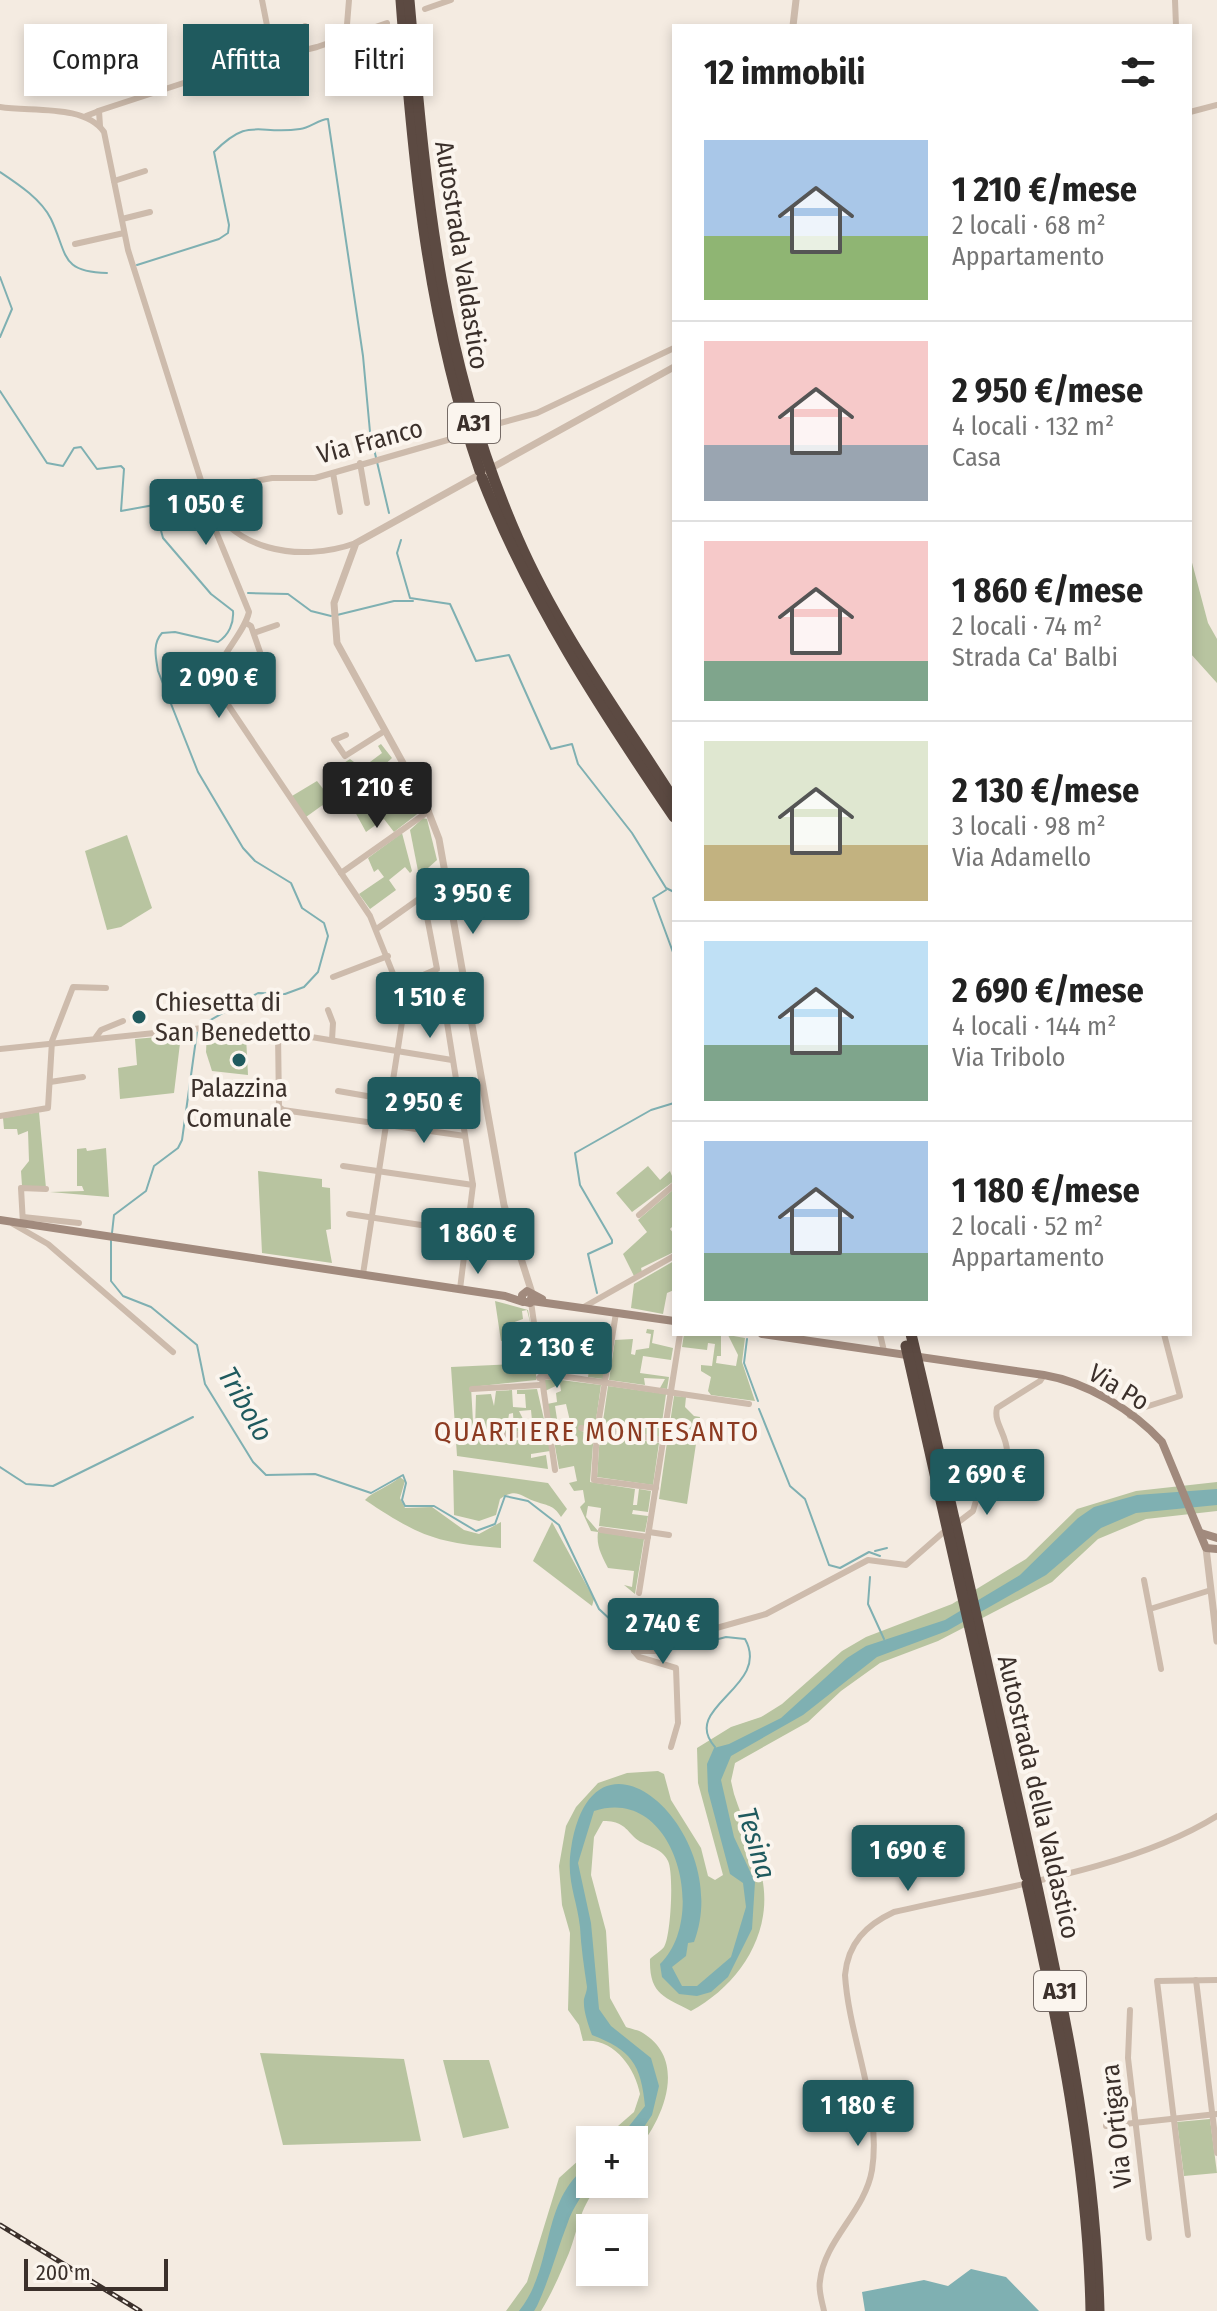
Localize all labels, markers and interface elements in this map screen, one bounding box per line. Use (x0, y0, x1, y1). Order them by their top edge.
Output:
chip: Compra (24, 24, 167, 96)
chip: Affitta (183, 24, 309, 96)
chip: Filtri (325, 24, 433, 96)
icon: filters (1116, 50, 1160, 94)
text: 12 immobili (704, 52, 865, 93)
street label: Autostrada Valdastico (428, 139, 495, 372)
text: 1 210 €/mese (952, 169, 1137, 210)
icon: home (768, 172, 864, 268)
text: 2 locali · 68 m² (952, 210, 1106, 241)
text: Appartamento (952, 241, 1104, 272)
text: 2 950 €/mese (952, 370, 1143, 411)
icon: home (768, 373, 864, 469)
road number: A31 (448, 403, 500, 443)
text: 4 locali · 132 m² (952, 411, 1114, 442)
street label: Via Franco (314, 413, 426, 470)
text: Casa (952, 442, 1001, 473)
pin: 1 050 € (132, 479, 280, 547)
text: 1 050 € (168, 489, 244, 520)
text: 1 860 €/mese (952, 570, 1143, 611)
icon: home (768, 573, 864, 669)
text: 2 locali · 74 m² (952, 611, 1102, 642)
text: Strada Ca' Balbi (952, 642, 1118, 673)
pin: 2 090 € (145, 652, 293, 720)
text: 2 090 € (180, 662, 258, 693)
pin: 1 210 € (303, 762, 451, 830)
text: 2 130 €/mese (952, 770, 1139, 811)
text: 1 210 € (341, 772, 413, 803)
icon: home (768, 773, 864, 869)
text: 3 locali · 98 m² (952, 811, 1106, 842)
text: Via Adamello (952, 842, 1091, 873)
pin: 3 950 € (399, 868, 547, 936)
text: 3 950 € (434, 878, 512, 909)
text: 2 690 €/mese (952, 970, 1144, 1011)
pin: 1 510 € (356, 972, 504, 1040)
icon: home (768, 973, 864, 1069)
text: 1 510 € (394, 982, 466, 1013)
place label: Chiesetta di San Benedetto (155, 987, 311, 1048)
marker: Chiesetta di San Benedetto (130, 1008, 148, 1026)
text: 4 locali · 144 m² (952, 1011, 1116, 1042)
text: Via Tribolo (952, 1042, 1065, 1073)
marker: Palazzina Comunale (230, 1051, 248, 1069)
place label: Palazzina Comunale (186, 1073, 292, 1134)
pin: 2 950 € (350, 1077, 498, 1145)
text: 2 950 € (385, 1087, 463, 1118)
text: 1 180 €/mese (952, 1170, 1140, 1211)
icon: home (768, 1173, 864, 1269)
pin: 1 860 € (404, 1208, 552, 1276)
text: 2 locali · 52 m² (952, 1211, 1103, 1242)
text: 1 860 € (439, 1218, 517, 1249)
text: Appartamento (952, 1242, 1104, 1273)
pin: 2 130 € (483, 1322, 631, 1390)
text: 2 130 € (520, 1332, 594, 1363)
street label: Via Po (1083, 1357, 1155, 1417)
water label: Tribolo (211, 1361, 280, 1447)
district label: QUARTIERE MONTESANTO (434, 1415, 760, 1448)
pin: 2 690 € (913, 1449, 1061, 1517)
text: 2 690 € (948, 1459, 1026, 1490)
pin: 2 740 € (589, 1598, 737, 1666)
text: 2 740 € (626, 1608, 700, 1639)
street label: Autostrada della Valdastico (991, 1652, 1086, 1942)
water label: Tesina (730, 1804, 783, 1883)
pin: 1 690 € (834, 1825, 982, 1893)
text: 1 690 € (870, 1835, 946, 1866)
road number: A31 (1034, 1971, 1086, 2011)
street label: Via Ortigara (1095, 2062, 1138, 2190)
pin: 1 180 € (784, 2080, 932, 2148)
text: 1 180 € (821, 2090, 895, 2121)
map controls (576, 2126, 648, 2286)
button: + (576, 2126, 648, 2198)
button: − (576, 2214, 648, 2286)
scale bar (24, 2255, 168, 2291)
text: 200 m (36, 2259, 91, 2286)

